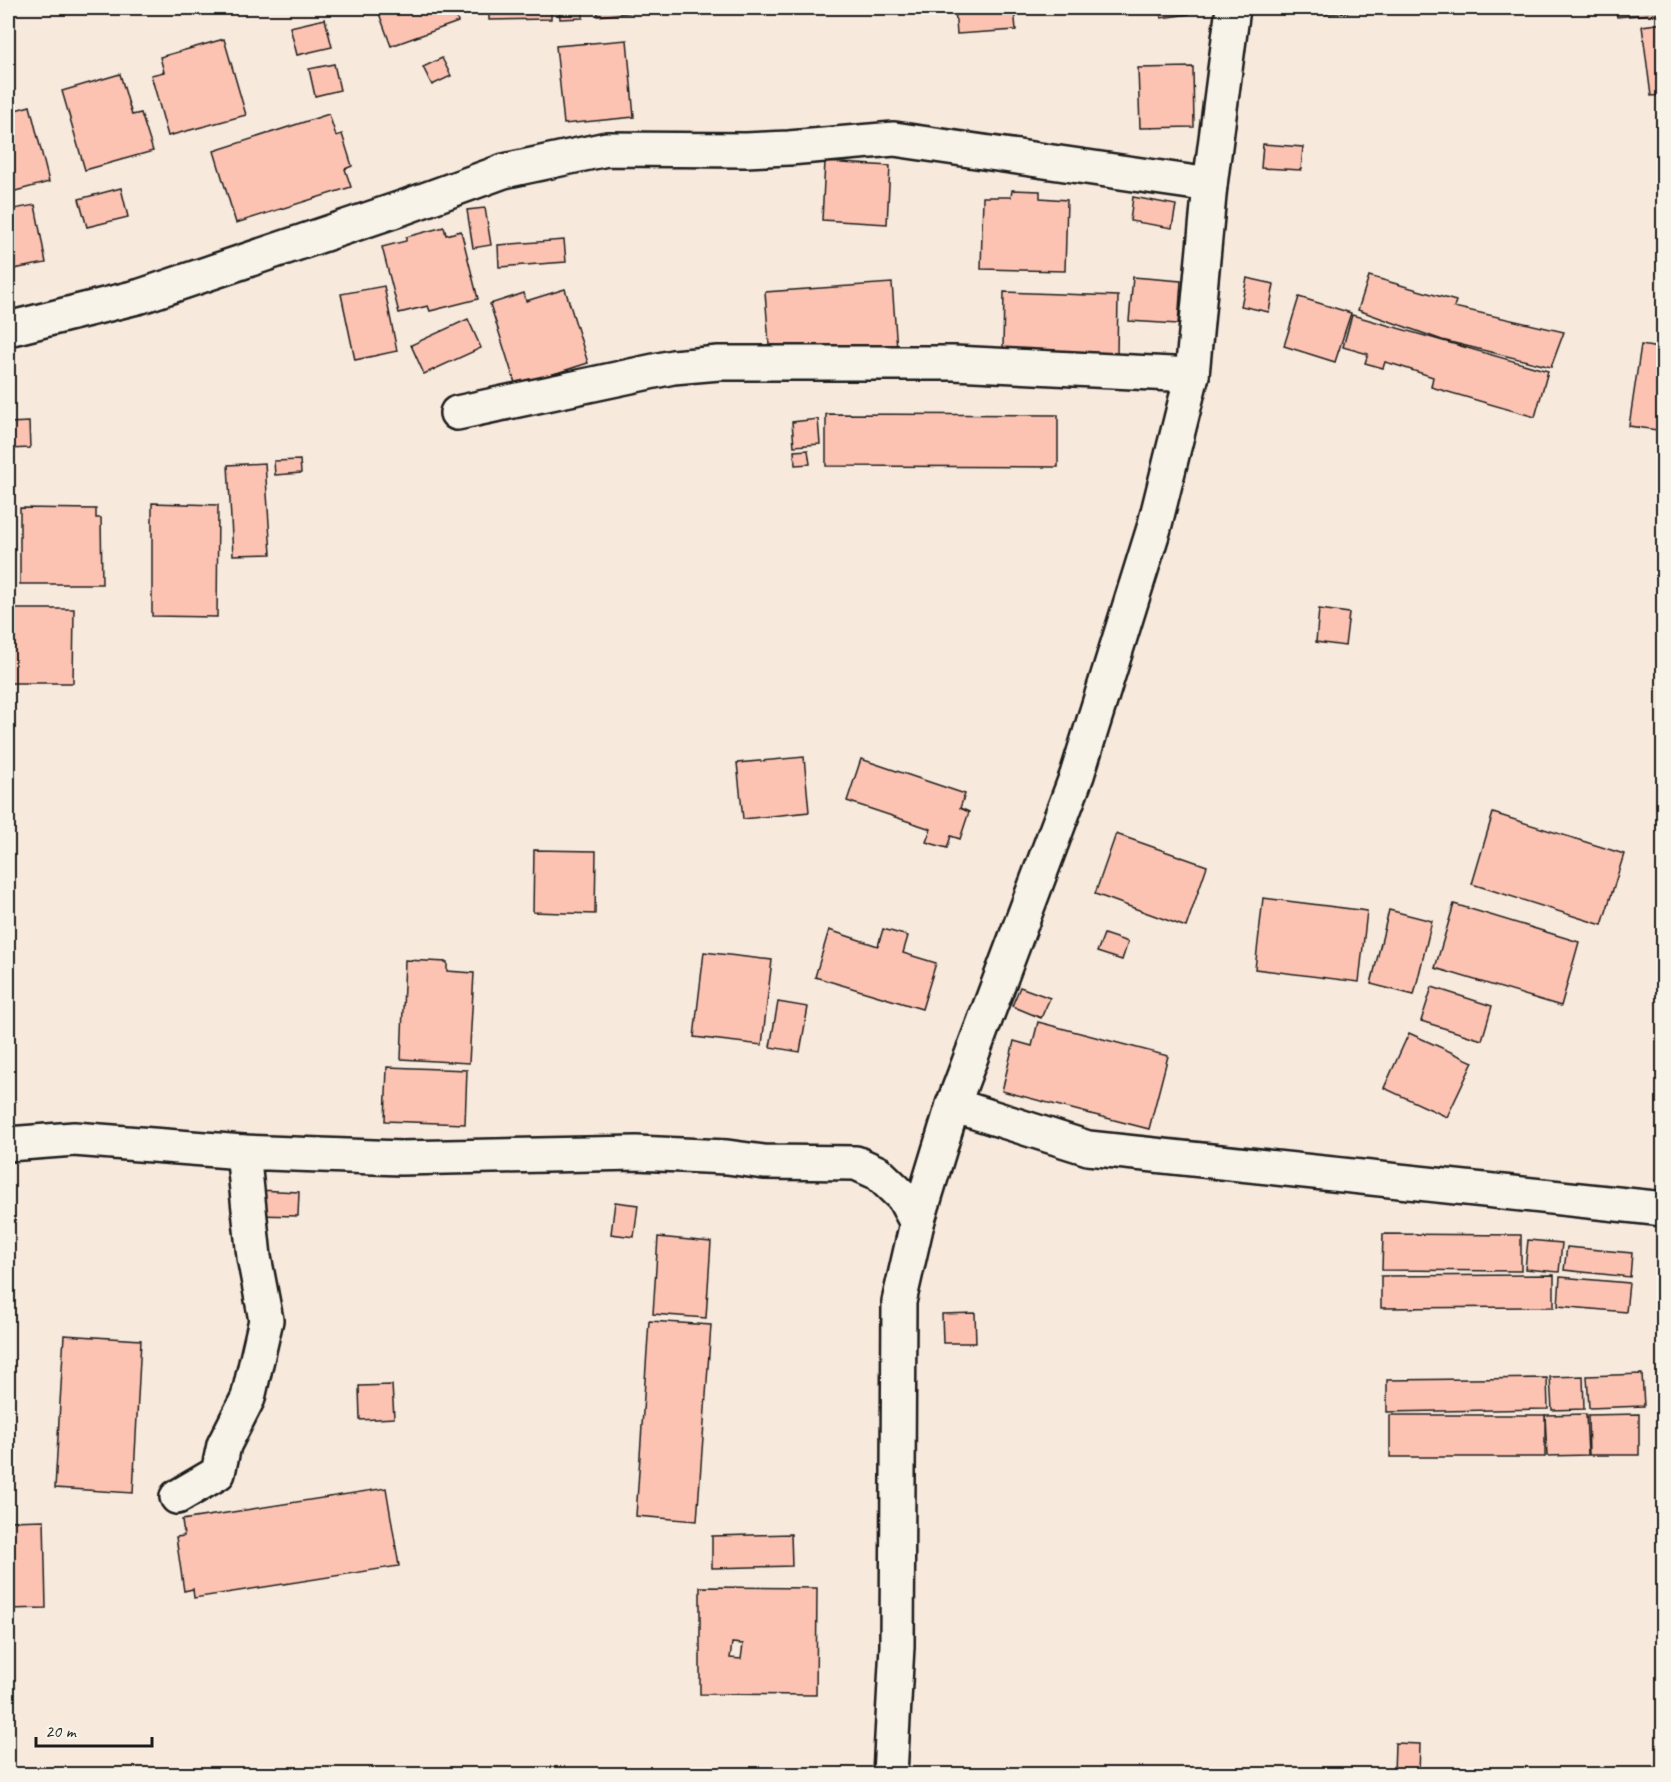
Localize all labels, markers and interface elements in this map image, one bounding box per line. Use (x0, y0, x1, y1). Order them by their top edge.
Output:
scale bar (36, 1710, 152, 1748)
text: 20 m (45, 1720, 78, 1742)

